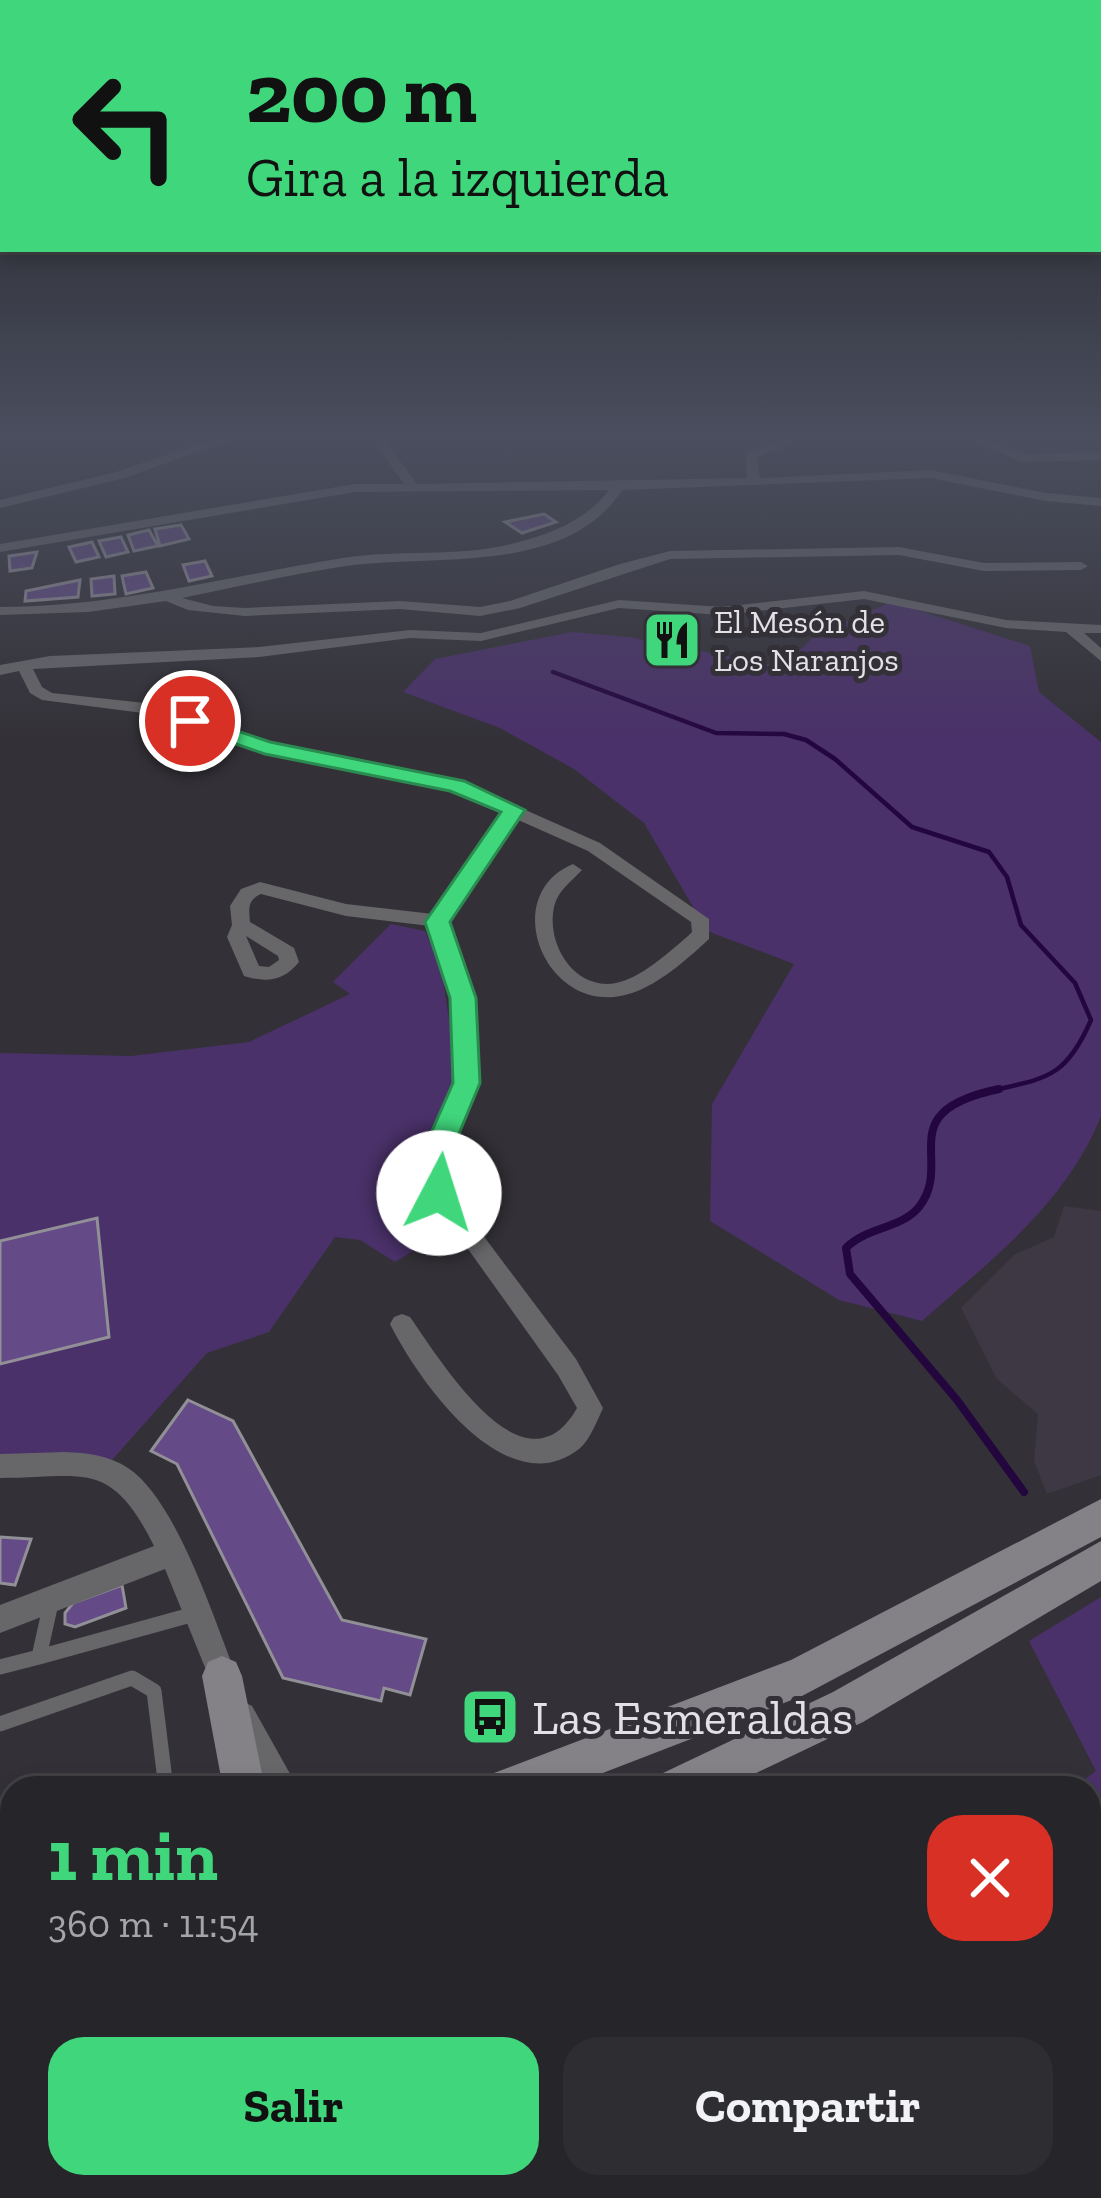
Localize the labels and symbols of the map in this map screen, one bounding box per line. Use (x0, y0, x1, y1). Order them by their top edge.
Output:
place label: El Mesón de Los Naranjos (714, 602, 899, 679)
restaurant icon: El Mesón de Los Naranjos (641, 609, 703, 671)
pin (139, 670, 241, 772)
position arrow (376, 1130, 502, 1256)
bus stop icon: Las Esmeraldas (459, 1686, 521, 1748)
place label: Las Esmeraldas (532, 1689, 853, 1746)

